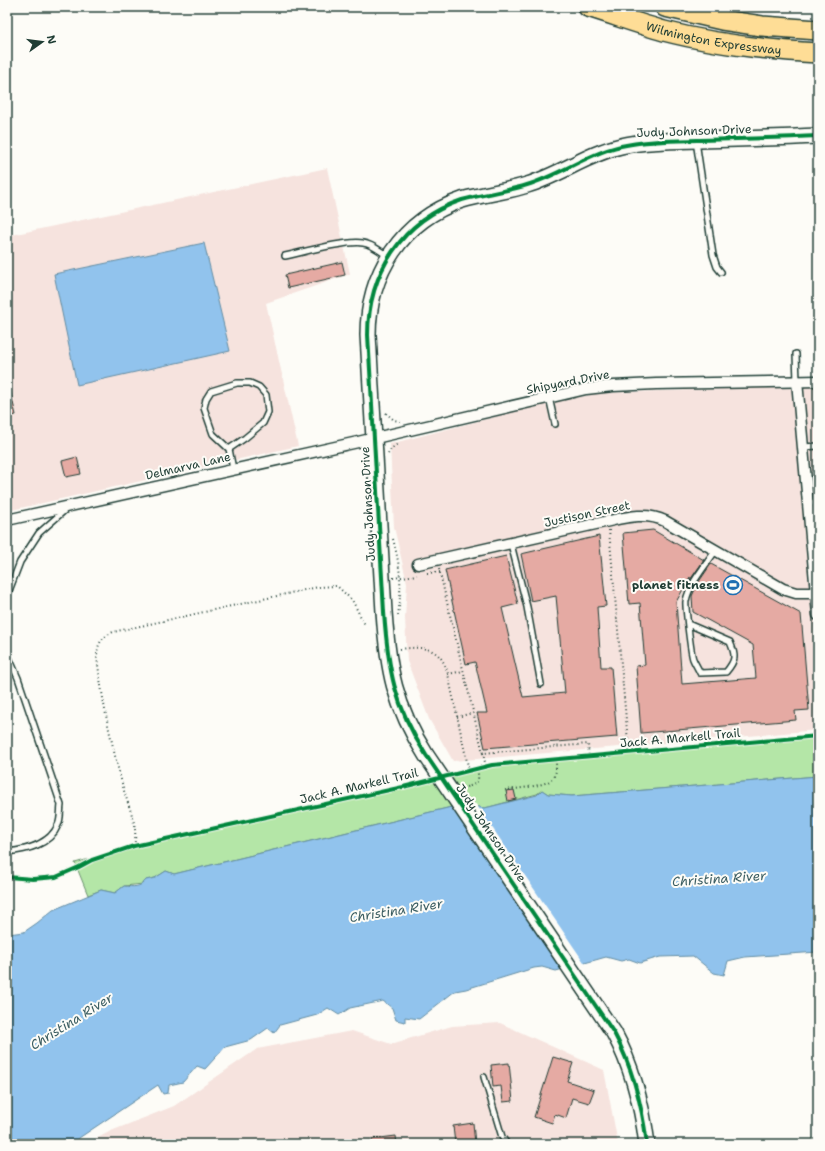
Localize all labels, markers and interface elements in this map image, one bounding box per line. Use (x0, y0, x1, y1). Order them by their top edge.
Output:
street label: Wilmington Expressway (644, 18, 782, 58)
north arrow (22, 22, 62, 62)
text: N (43, 34, 60, 46)
street label: Judy Johnson Drive (636, 121, 752, 141)
street label: Shipyard Drive (525, 366, 611, 398)
street label: Judy Johnson Drive (357, 446, 379, 562)
street label: Delmarva Lane (144, 448, 232, 484)
street label: Justison Street (543, 497, 631, 531)
sports icon: planet fitness (722, 574, 744, 596)
place label: planet fitness (632, 577, 719, 593)
street label: Jack A. Markell Trail (619, 725, 741, 751)
street label: Jack A. Markell Trail (298, 765, 420, 807)
street label: Judy Johnson Drive (452, 781, 530, 885)
water label: Christina River (671, 867, 767, 890)
water label: Christina River (348, 895, 445, 926)
water label: Christina River (27, 989, 116, 1054)

